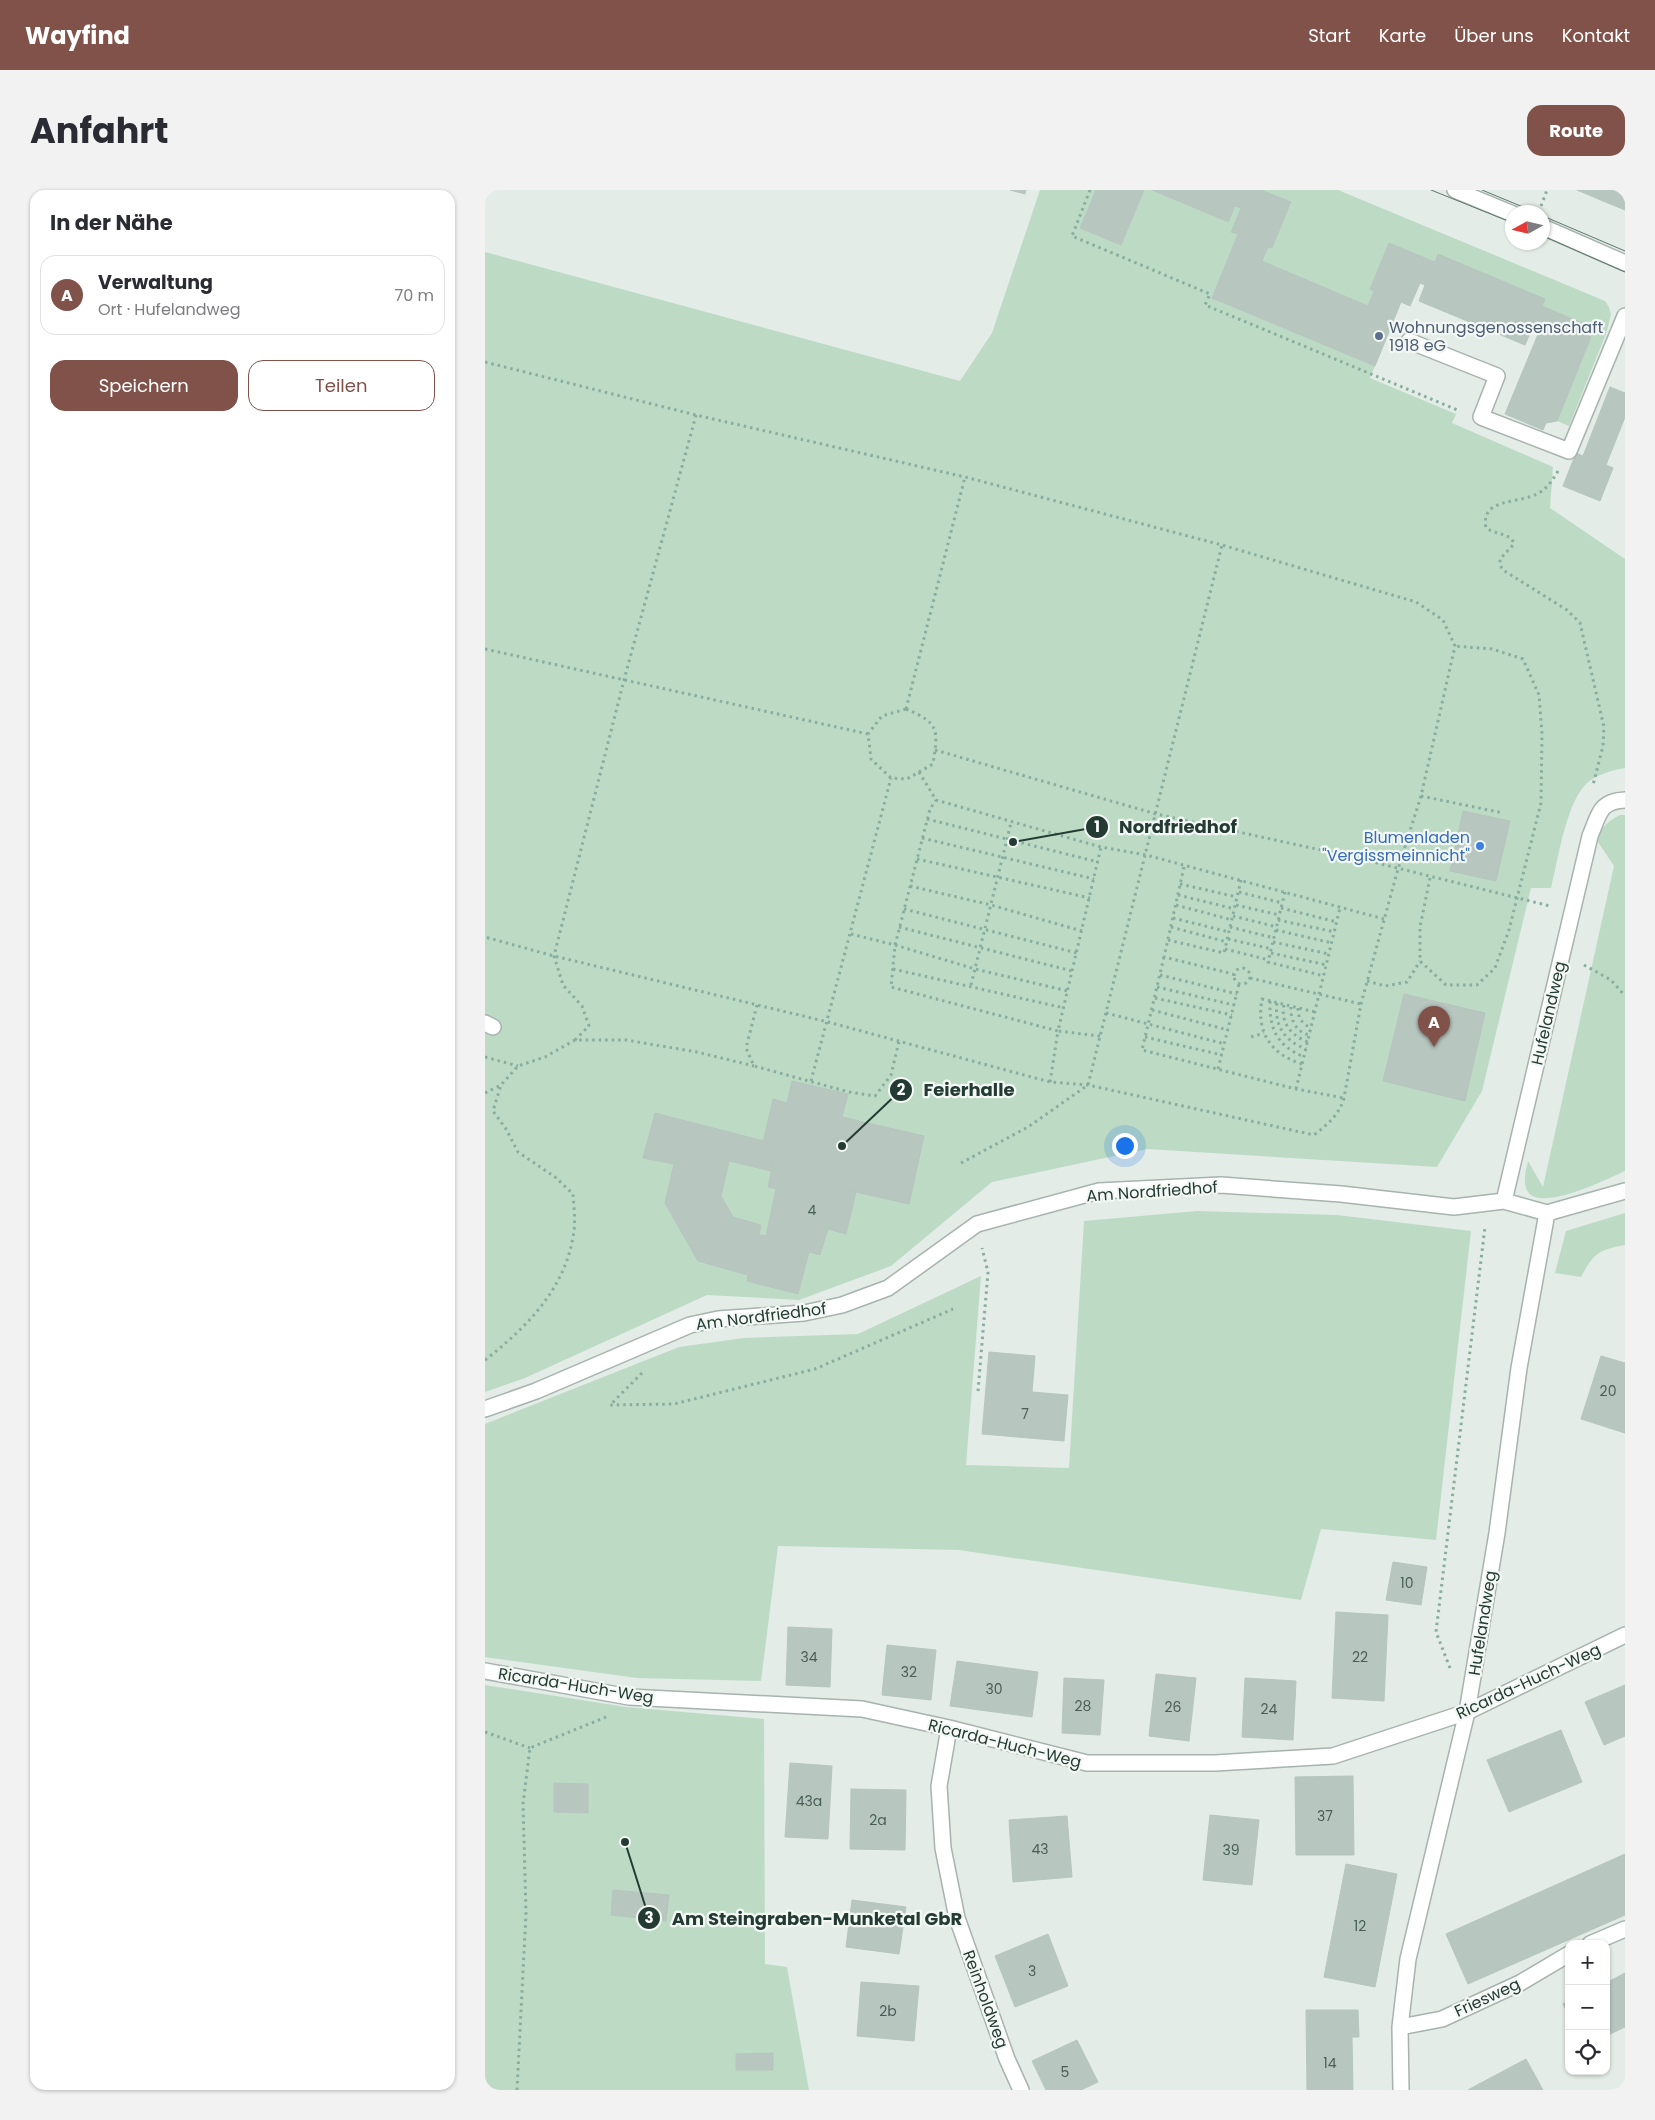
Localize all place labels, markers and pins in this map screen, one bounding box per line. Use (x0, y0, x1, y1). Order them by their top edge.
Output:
place label: Wohnungsgenossenschaft 1918 eG (1389, 316, 1603, 357)
marker: Wohnungsgenossenschaft 1918 eG (1373, 330, 1385, 342)
callout: Nordfriedhof (1084, 811, 1247, 844)
place label: Blumenladen "Vergissmeinnicht" (1322, 826, 1470, 867)
marker: Blumenladen "Vergissmeinnicht" (1474, 840, 1486, 852)
pin: A (1418, 1006, 1450, 1047)
callout: Feierhalle (889, 1073, 1025, 1106)
callout: Am Steingraben-Munketal GbR (637, 1902, 972, 1935)

